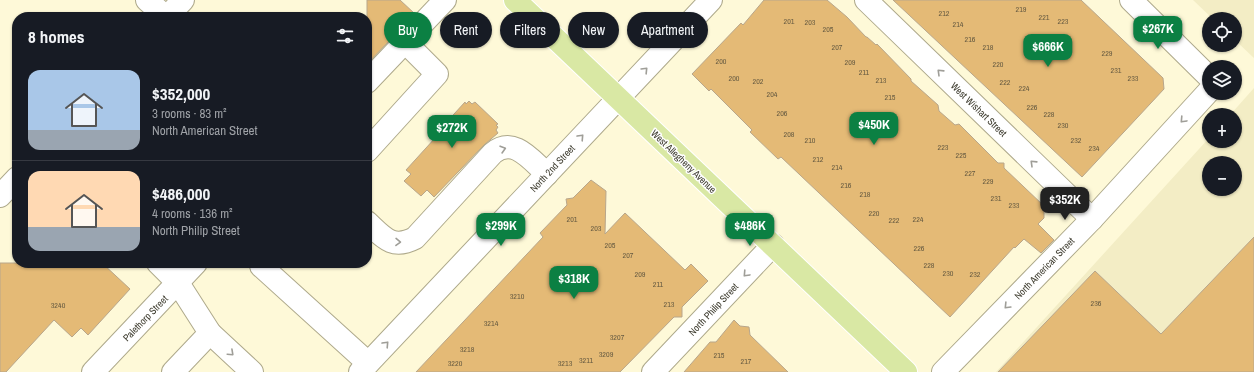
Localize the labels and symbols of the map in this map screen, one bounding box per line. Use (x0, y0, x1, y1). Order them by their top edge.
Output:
house number: 219 (1016, 4, 1027, 14)
house number: 212 (939, 8, 950, 18)
house number: 221 (1039, 12, 1050, 22)
house number: 201 (784, 16, 795, 26)
house number: 223 (1058, 16, 1069, 26)
pin: $267K (1130, 16, 1186, 50)
house number: 203 (805, 17, 816, 27)
house number: 214 (953, 19, 964, 29)
house number: 205 (823, 24, 834, 34)
house number: 216 (965, 34, 976, 44)
pin: $666K (1020, 34, 1076, 68)
house number: 207 (832, 42, 843, 52)
house number: 218 (983, 42, 994, 52)
house number: 229 (1102, 48, 1113, 58)
house number: 200 (716, 56, 727, 66)
house number: 209 (845, 57, 856, 67)
house number: 220 (993, 59, 1004, 69)
house number: 231 (1111, 65, 1122, 75)
one-way arrow (640, 67, 648, 75)
house number: 211 (859, 67, 870, 77)
one-way arrow (937, 69, 945, 77)
house number: 200 (729, 73, 740, 83)
house number: 233 (1128, 73, 1139, 83)
house number: 213 (876, 75, 887, 85)
house number: 202 (753, 76, 764, 86)
house number: 222 (1000, 77, 1011, 87)
street label: West Wishart Street (948, 79, 1010, 140)
house number: 224 (1019, 83, 1030, 93)
house number: 204 (767, 89, 778, 99)
house number: 215 (885, 92, 896, 102)
house number: 226 (1027, 102, 1038, 112)
house number: 206 (777, 108, 788, 118)
house number: 228 (1044, 109, 1055, 119)
pin: $450K (846, 112, 902, 146)
pin: $272K (424, 115, 480, 149)
one-way arrow (1180, 115, 1187, 123)
house number: 230 (1058, 120, 1069, 130)
street label: West Allegheny Avenue (648, 127, 719, 196)
house number: 208 (784, 129, 795, 139)
one-way arrow (576, 134, 584, 142)
house number: 210 (805, 135, 816, 145)
house number: 232 (1071, 135, 1082, 145)
street label: North 2nd Street (527, 141, 578, 195)
house number: 223 (938, 142, 949, 152)
house number: 234 (1089, 143, 1100, 153)
one-way arrow (500, 145, 507, 154)
house number: 225 (956, 150, 967, 160)
house number: 212 (813, 154, 824, 164)
one-way arrow (1030, 160, 1038, 167)
house number: 214 (832, 162, 843, 172)
house number: 227 (965, 168, 976, 178)
house number: 229 (983, 176, 994, 186)
house number: 216 (841, 180, 852, 190)
pin: $352K (1037, 187, 1093, 221)
house number: 218 (860, 189, 871, 199)
house number: 231 (991, 193, 1002, 203)
house number: 233 (1009, 200, 1020, 210)
house number: 220 (869, 208, 880, 218)
pin: $299K (473, 213, 529, 247)
pin: $486K (722, 213, 778, 247)
house number: 201 (567, 214, 578, 224)
house number: 224 (913, 214, 924, 224)
house number: 222 (889, 215, 900, 225)
house number: 203 (591, 223, 602, 233)
street label: North American Street (1012, 234, 1078, 302)
one-way arrow (396, 238, 402, 246)
house number: 205 (605, 240, 616, 250)
house number: 226 (914, 243, 925, 253)
house number: 207 (623, 250, 634, 260)
house number: 228 (924, 260, 935, 270)
pin: $318K (546, 266, 602, 300)
house number: 230 (943, 268, 954, 278)
house number: 209 (635, 269, 646, 279)
one-way arrow (743, 269, 751, 277)
house number: 232 (970, 269, 981, 279)
house number: 211 (653, 279, 664, 289)
street label: North Philip Street (686, 280, 742, 338)
house number: 3210 (510, 291, 525, 301)
street label: Palethorp Street (120, 292, 171, 344)
house number: 236 (1091, 298, 1102, 308)
house number: 213 (664, 299, 675, 309)
house number: 3240 (51, 300, 66, 310)
one-way arrow (1004, 301, 1012, 309)
house number: 3214 (484, 318, 499, 328)
house number: 3207 (610, 332, 625, 342)
one-way arrow (382, 341, 389, 349)
house number: 3218 (460, 344, 475, 354)
one-way arrow (226, 348, 234, 355)
house number: 3209 (599, 349, 614, 359)
house number: 215 (714, 350, 725, 360)
house number: 3211 (579, 355, 593, 365)
house number: 217 (741, 356, 752, 366)
house number: 3220 (448, 358, 463, 368)
house number: 3213 (558, 358, 573, 368)

